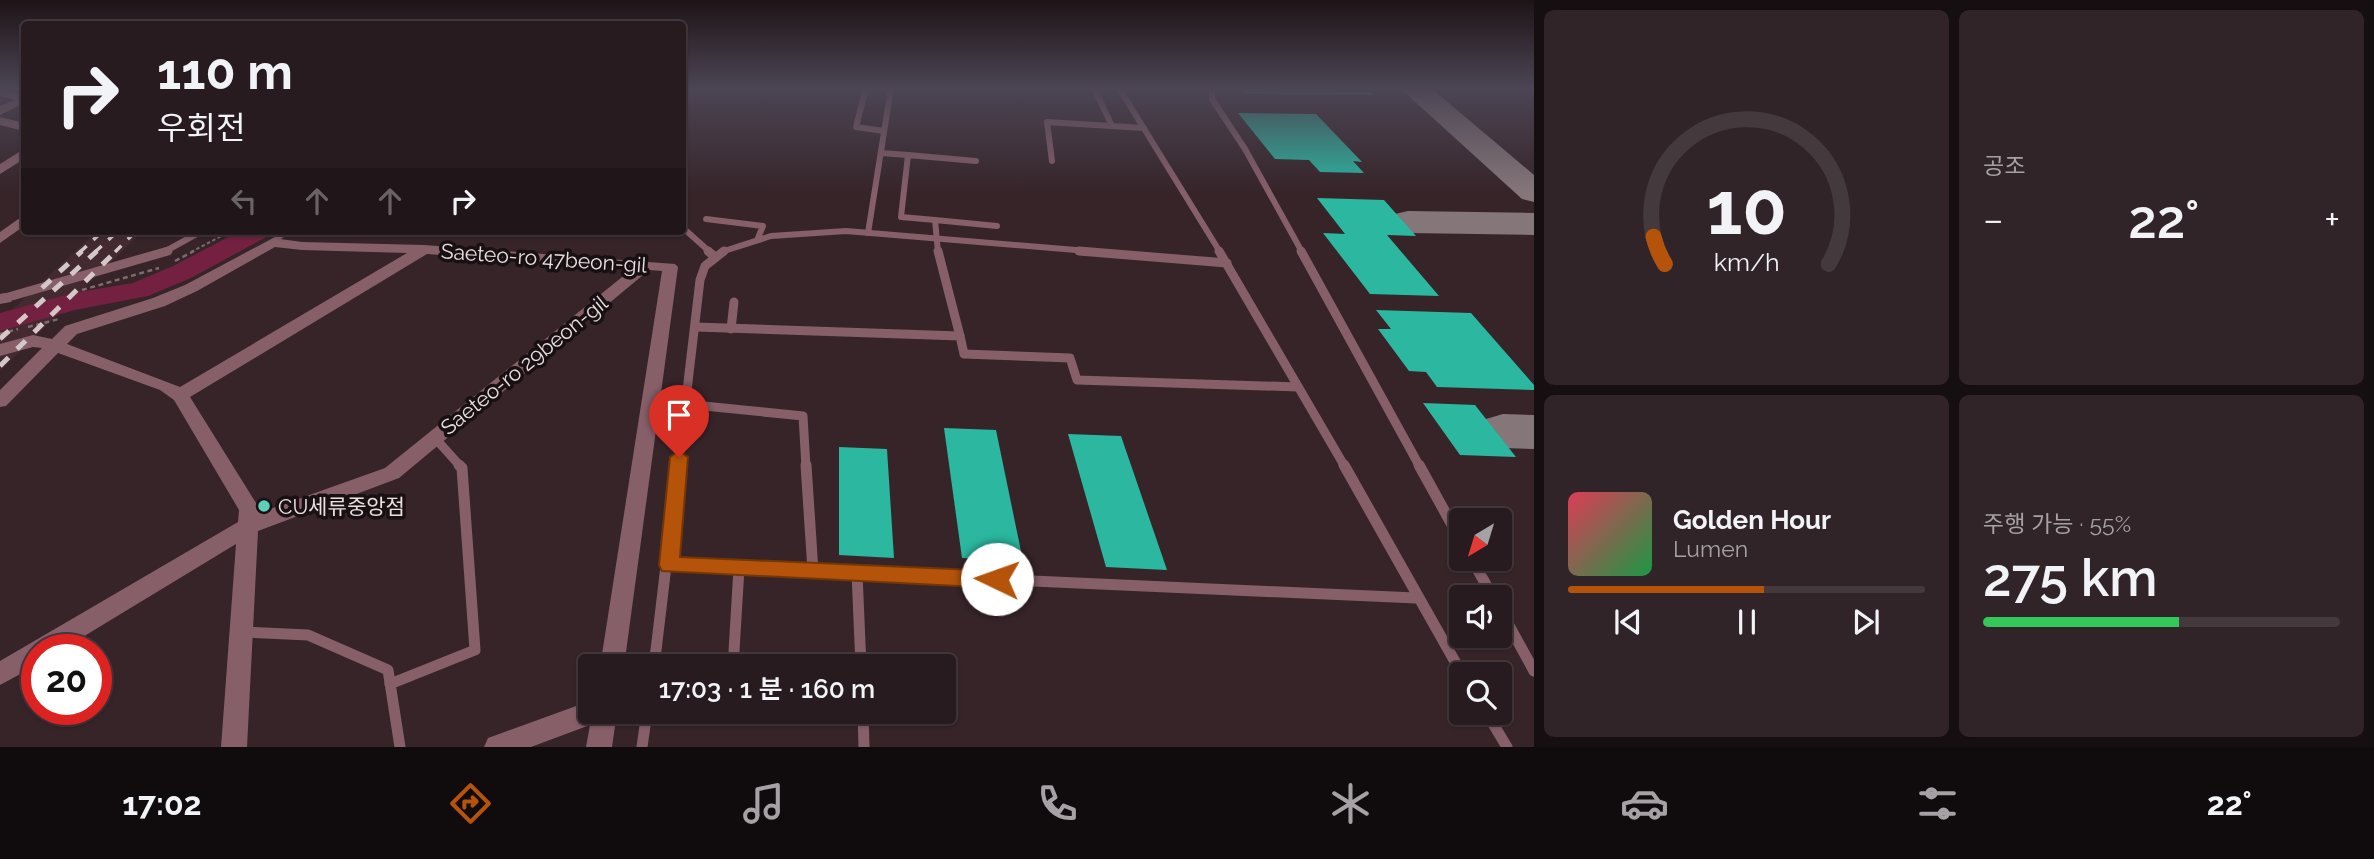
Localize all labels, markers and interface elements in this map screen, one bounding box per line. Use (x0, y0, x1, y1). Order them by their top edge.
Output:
text: 110 m (157, 43, 293, 100)
icon: right (42, 49, 133, 140)
text: 우회전 (157, 109, 245, 146)
text: 공조 (1983, 152, 2025, 179)
text: 10 (1706, 166, 1787, 251)
icon: left (225, 182, 263, 220)
icon: ahead (298, 182, 336, 220)
icon: ahead (371, 182, 409, 220)
icon: right (444, 182, 482, 220)
text: 22° (2128, 189, 2199, 250)
text: − (1983, 197, 2003, 242)
text: + (2324, 197, 2340, 242)
street label: Saeteo-ro 47beon-gil (440, 238, 648, 278)
text: km/h (1714, 246, 1779, 276)
street label: Saeteo-ro 29beon-gil (436, 290, 613, 440)
pin (649, 385, 709, 457)
icon: arrive (660, 396, 698, 434)
place label: CU세류중앙점 (278, 494, 405, 519)
marker: CU세류중앙점 (256, 498, 272, 514)
text: Golden Hour (1673, 505, 1831, 535)
north arrow (1449, 508, 1512, 570)
map controls (1449, 508, 1512, 725)
text: 주행 가능 · 55% (1983, 510, 2131, 537)
text: Lumen (1673, 535, 1748, 562)
position arrow (960, 542, 1034, 616)
text: 275 km (1983, 547, 2158, 608)
button: sound (1449, 585, 1512, 648)
icon: previous (1609, 603, 1647, 641)
icon: pause (1728, 603, 1766, 641)
icon: next (1847, 603, 1885, 641)
speed limit sign: 20 (21, 634, 112, 725)
button: search (1449, 662, 1512, 725)
text: 17:03 · 1 분 · 160 m (659, 674, 875, 704)
icon: directions (446, 779, 495, 828)
icon: music (739, 779, 788, 828)
icon: phone (1033, 779, 1082, 828)
icon: climate (1326, 779, 1375, 828)
icon: car (1620, 779, 1669, 828)
icon: filters (1913, 779, 1962, 828)
text: 17:02 (122, 785, 202, 822)
text: 22° (2207, 785, 2252, 822)

